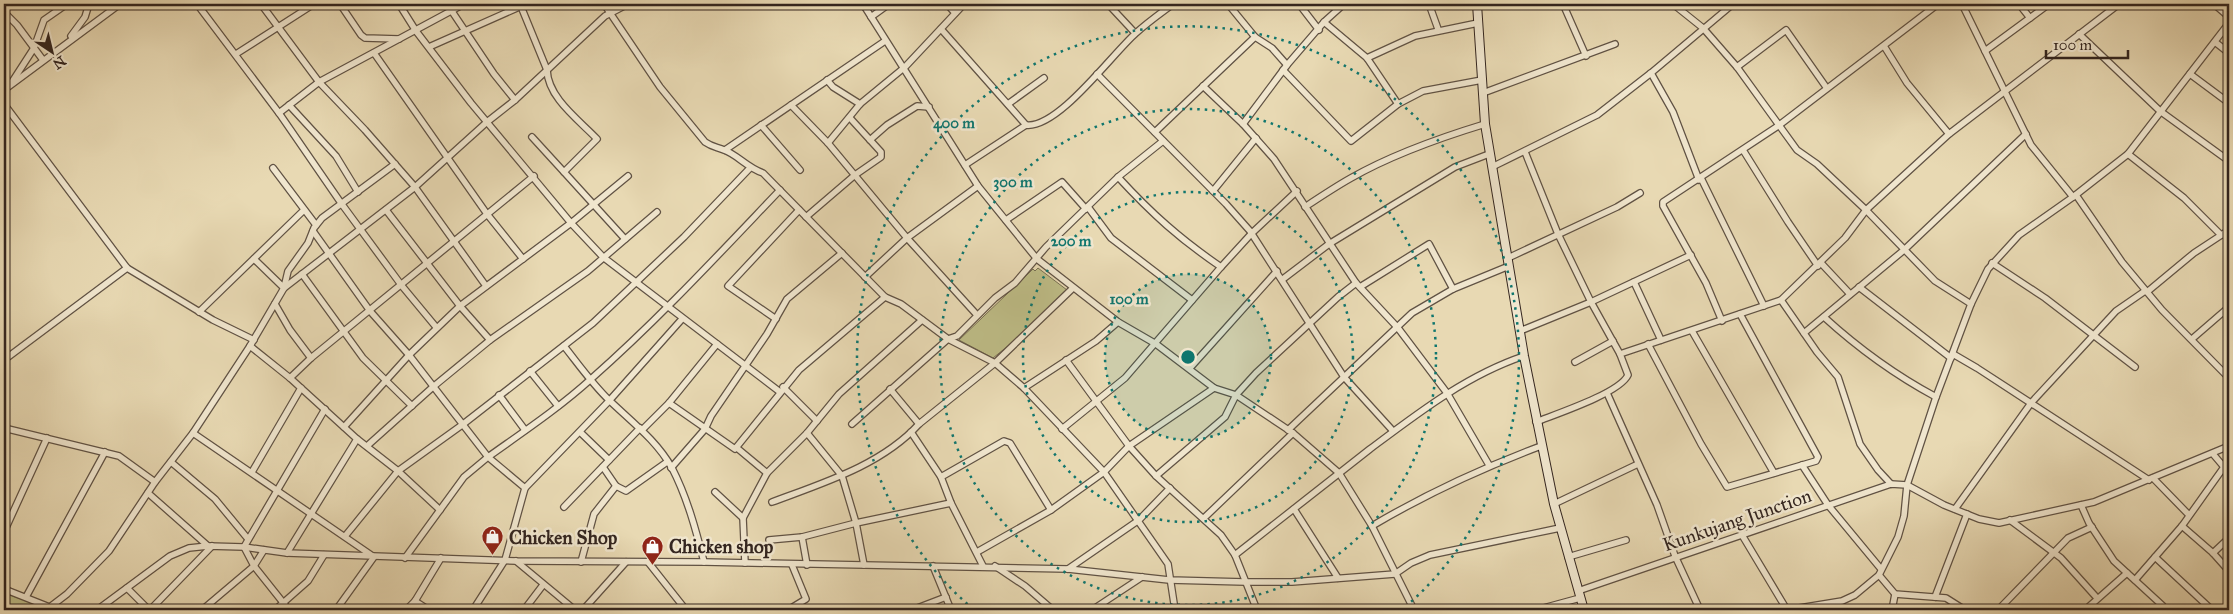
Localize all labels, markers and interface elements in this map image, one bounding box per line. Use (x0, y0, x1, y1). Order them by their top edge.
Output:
north arrow (28, 28, 78, 78)
scale bar (2046, 28, 2128, 60)
text: 100 m (2053, 36, 2093, 54)
text: N (49, 52, 69, 73)
text: 400 m (933, 114, 975, 133)
text: 300 m (993, 173, 1033, 192)
text: 200 m (1051, 232, 1092, 250)
text: 100 m (1109, 290, 1149, 308)
centre of rings (1179, 348, 1197, 366)
street label: Kunkujang Junction (1660, 484, 1815, 557)
shop icon: Chicken Shop (481, 525, 505, 556)
place label: Chicken Shop (509, 526, 618, 550)
shop icon: Chicken shop (641, 534, 665, 565)
place label: Chicken shop (669, 535, 774, 559)

